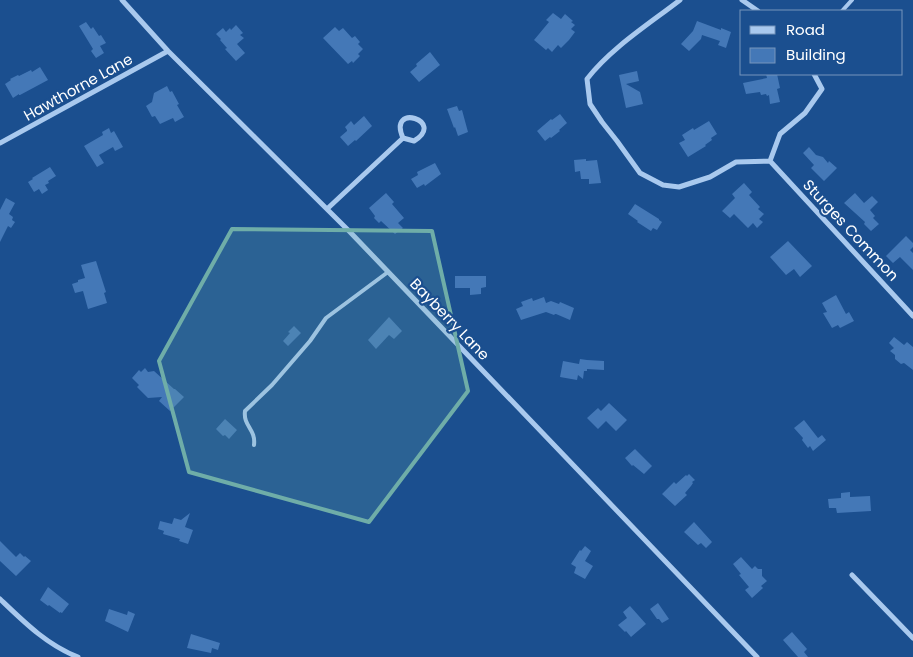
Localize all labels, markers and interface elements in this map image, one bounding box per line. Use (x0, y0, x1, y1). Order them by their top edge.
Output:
legend (740, 10, 903, 75)
text: Road (786, 19, 825, 40)
text: Building (786, 44, 846, 65)
street label: Hawthorne Lane (20, 48, 136, 126)
street label: Sturges Common (798, 175, 904, 285)
street label: Bayberry Lane (405, 273, 495, 365)

